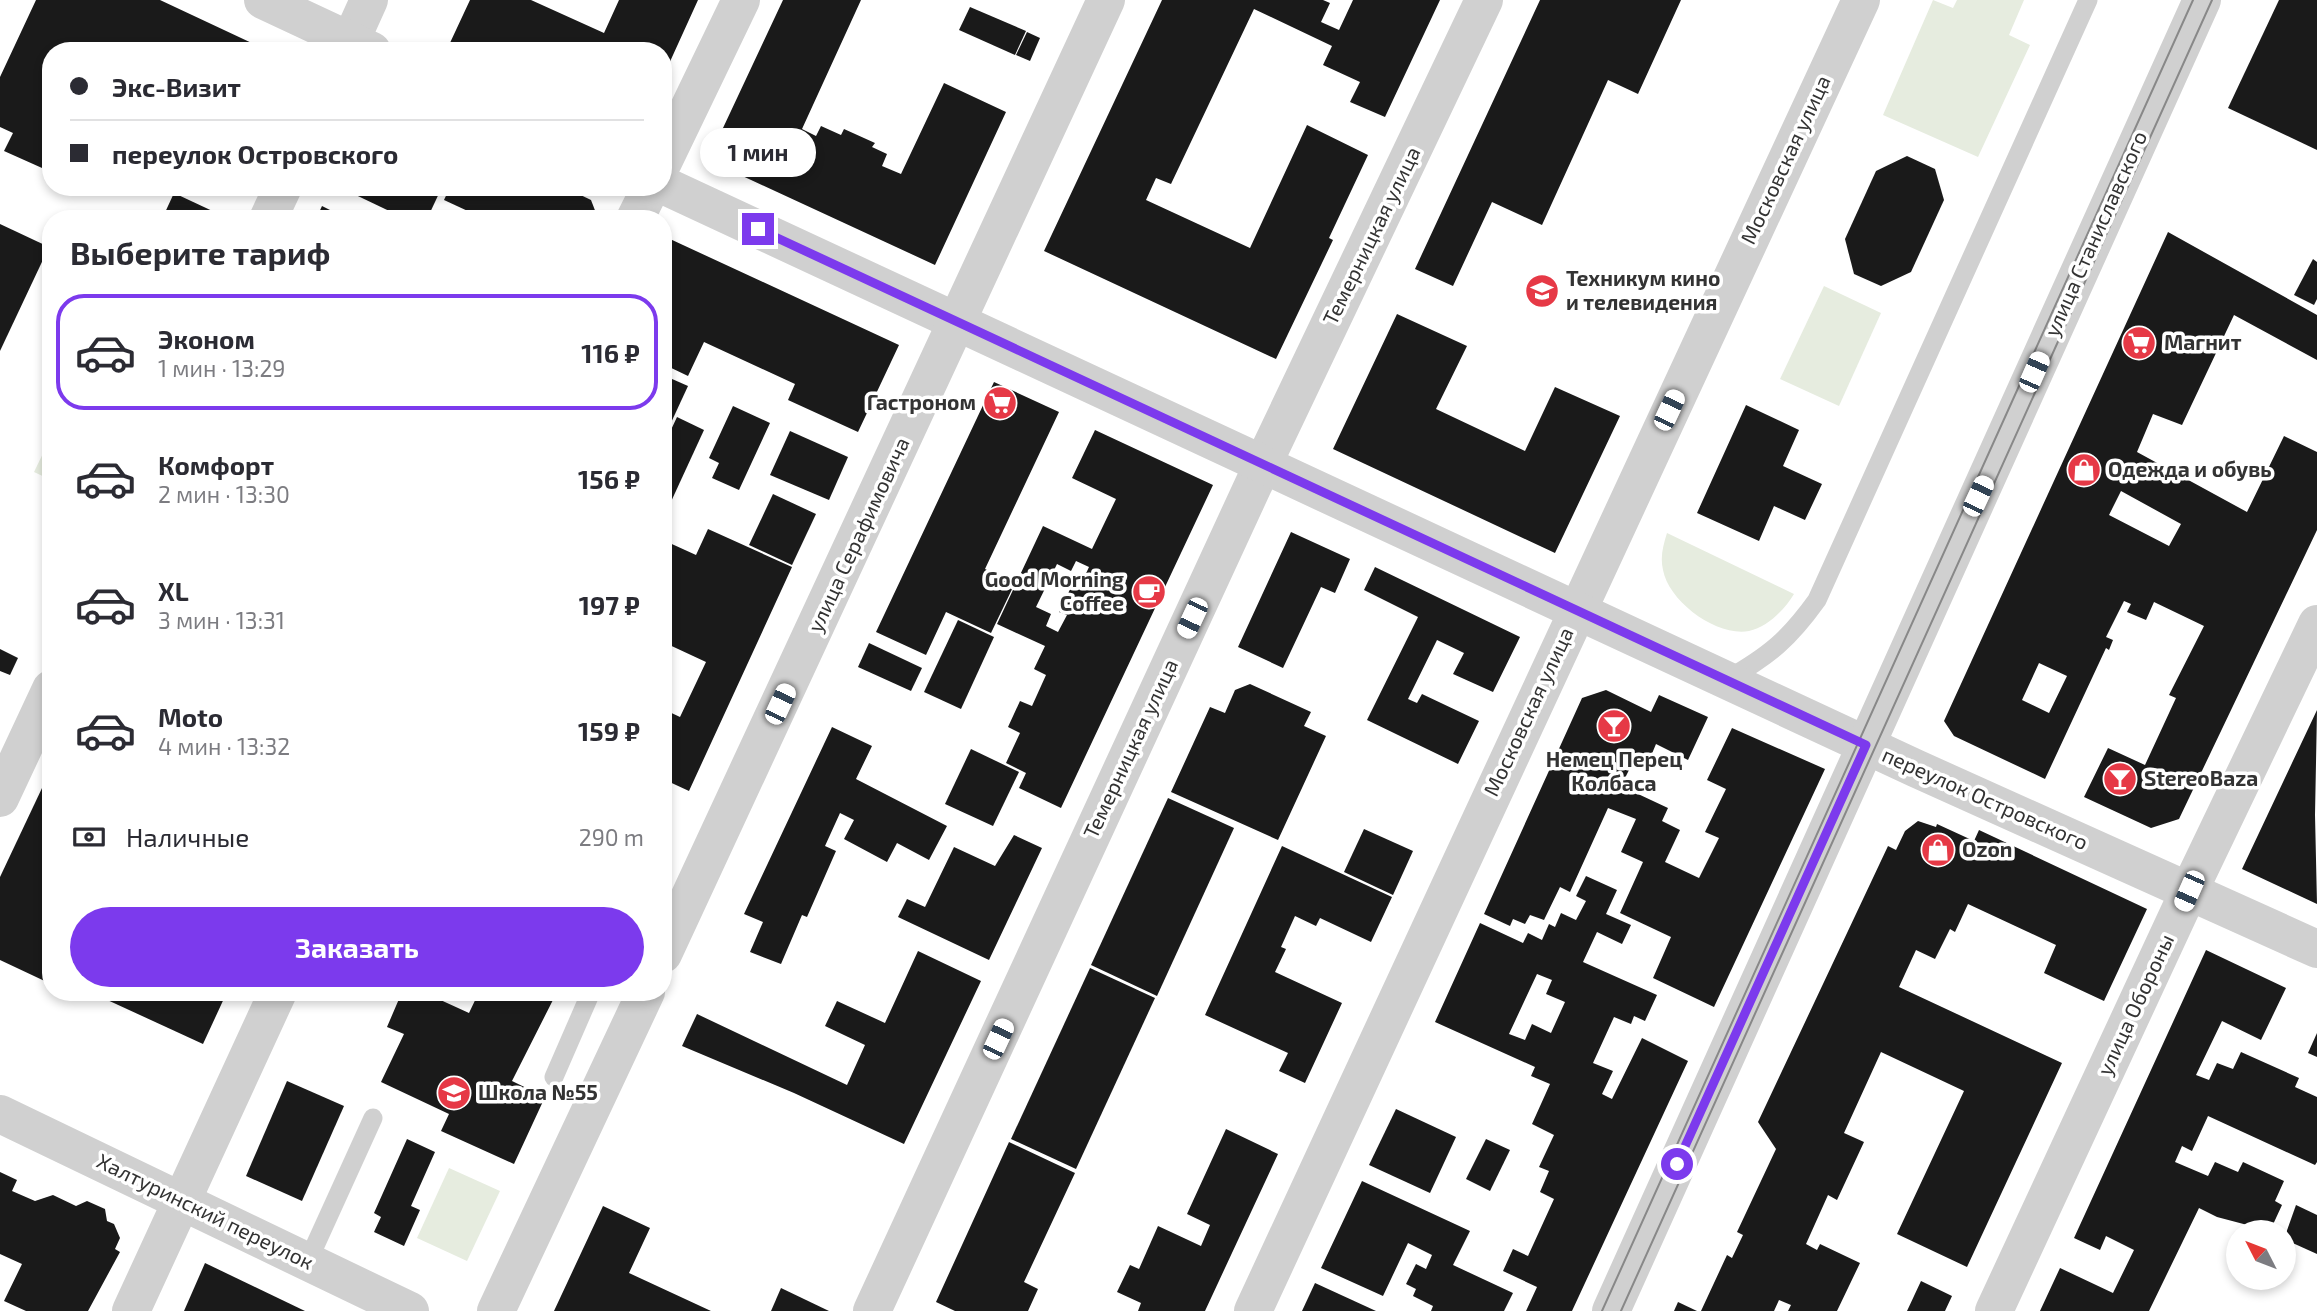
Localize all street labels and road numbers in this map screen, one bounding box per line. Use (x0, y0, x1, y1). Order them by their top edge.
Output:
street label: Московская улица (1735, 71, 1836, 248)
street label: улица Станиславского (2038, 127, 2152, 340)
street label: Темерницкая улица (1317, 142, 1426, 329)
street label: улица Серафимовича (801, 433, 915, 636)
street label: Московская улица (1478, 623, 1579, 800)
street label: Темерницкая улица (1077, 655, 1183, 842)
street label: переулок Островского (1878, 741, 2092, 855)
street label: улица Обороны (2091, 930, 2179, 1079)
street label: Халтуринский переулок (93, 1147, 318, 1275)

